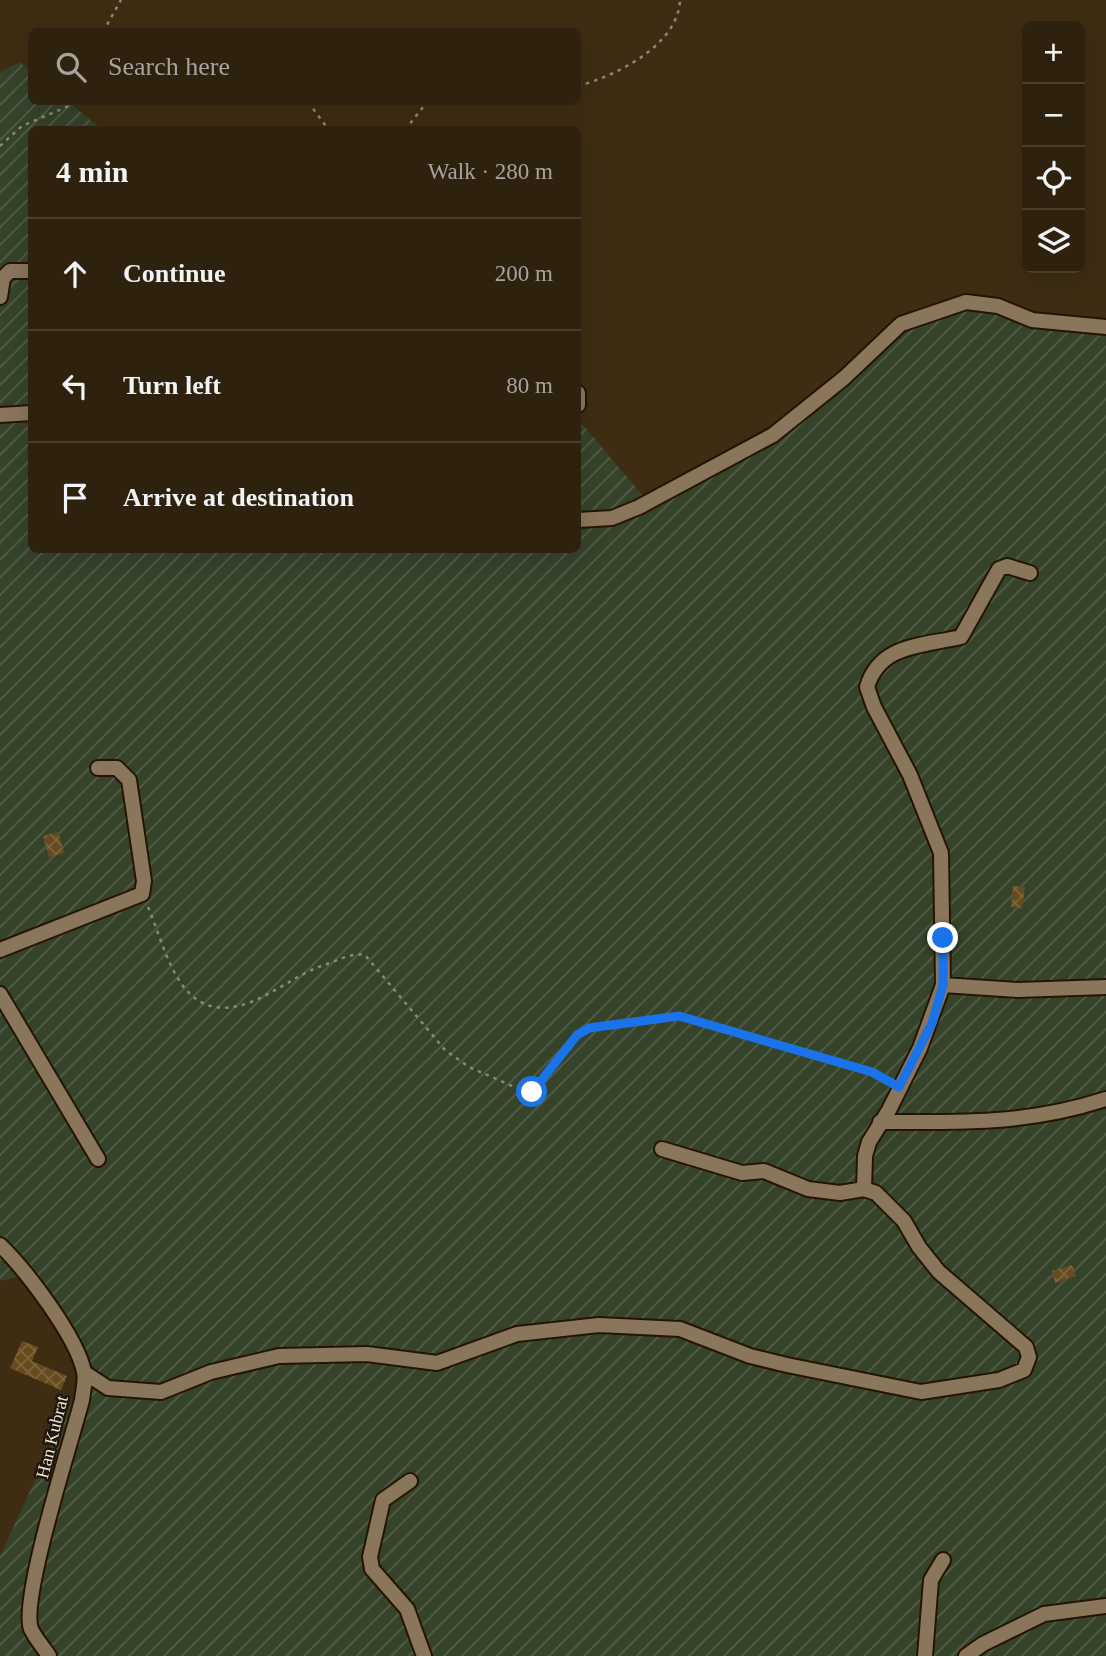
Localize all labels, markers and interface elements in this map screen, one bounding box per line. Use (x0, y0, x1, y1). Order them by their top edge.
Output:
map controls (1022, 21, 1085, 273)
button: + (1022, 21, 1085, 84)
search box (28, 28, 581, 105)
icon: search (52, 48, 90, 86)
text: Search here (108, 52, 230, 81)
button: − (1022, 84, 1085, 147)
button: locate (1022, 147, 1085, 210)
text: 4 min (56, 155, 129, 188)
text: Walk · 280 m (428, 159, 553, 184)
button: layers (1022, 210, 1085, 273)
icon: ahead (56, 255, 94, 293)
text: Continue (123, 259, 226, 288)
text: 200 m (495, 261, 553, 286)
icon: left (56, 367, 94, 405)
text: Turn left (123, 371, 221, 400)
text: 80 m (506, 373, 553, 398)
icon: arrive (56, 479, 94, 517)
text: Arrive at destination (123, 483, 354, 512)
route end (927, 922, 958, 953)
route start (516, 1076, 547, 1107)
street label: Han Kubrat (32, 1394, 72, 1480)

